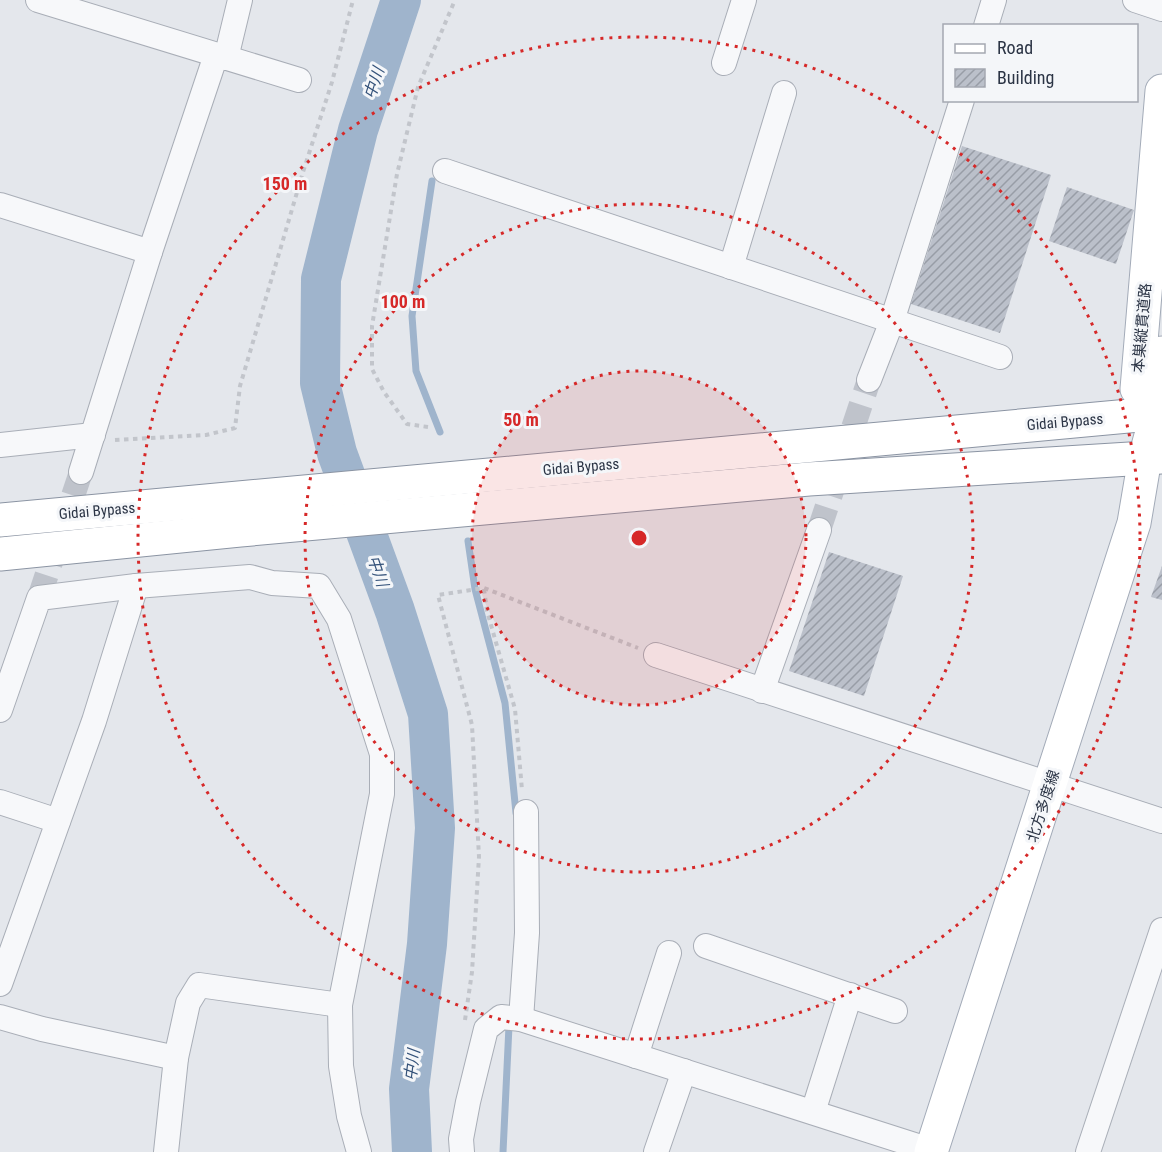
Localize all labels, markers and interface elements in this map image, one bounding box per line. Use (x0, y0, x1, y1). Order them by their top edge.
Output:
legend (943, 24, 1138, 102)
text: Road (997, 37, 1033, 58)
water label: 中川 (360, 63, 389, 101)
text: Building (997, 67, 1054, 88)
text: 150 m (263, 173, 307, 194)
street label: 本巣縦貫道路 (1129, 282, 1155, 374)
text: 100 m (381, 291, 425, 312)
text: 50 m (503, 409, 539, 430)
street label: Gidai Bypass (1026, 410, 1104, 434)
street label: Gidai Bypass (542, 455, 620, 479)
street label: Gidai Bypass (58, 499, 136, 523)
centre of rings (629, 528, 649, 548)
water label: 中川 (364, 553, 393, 591)
street label: 北方多度線 (1023, 768, 1063, 844)
water label: 中川 (401, 1046, 424, 1082)

